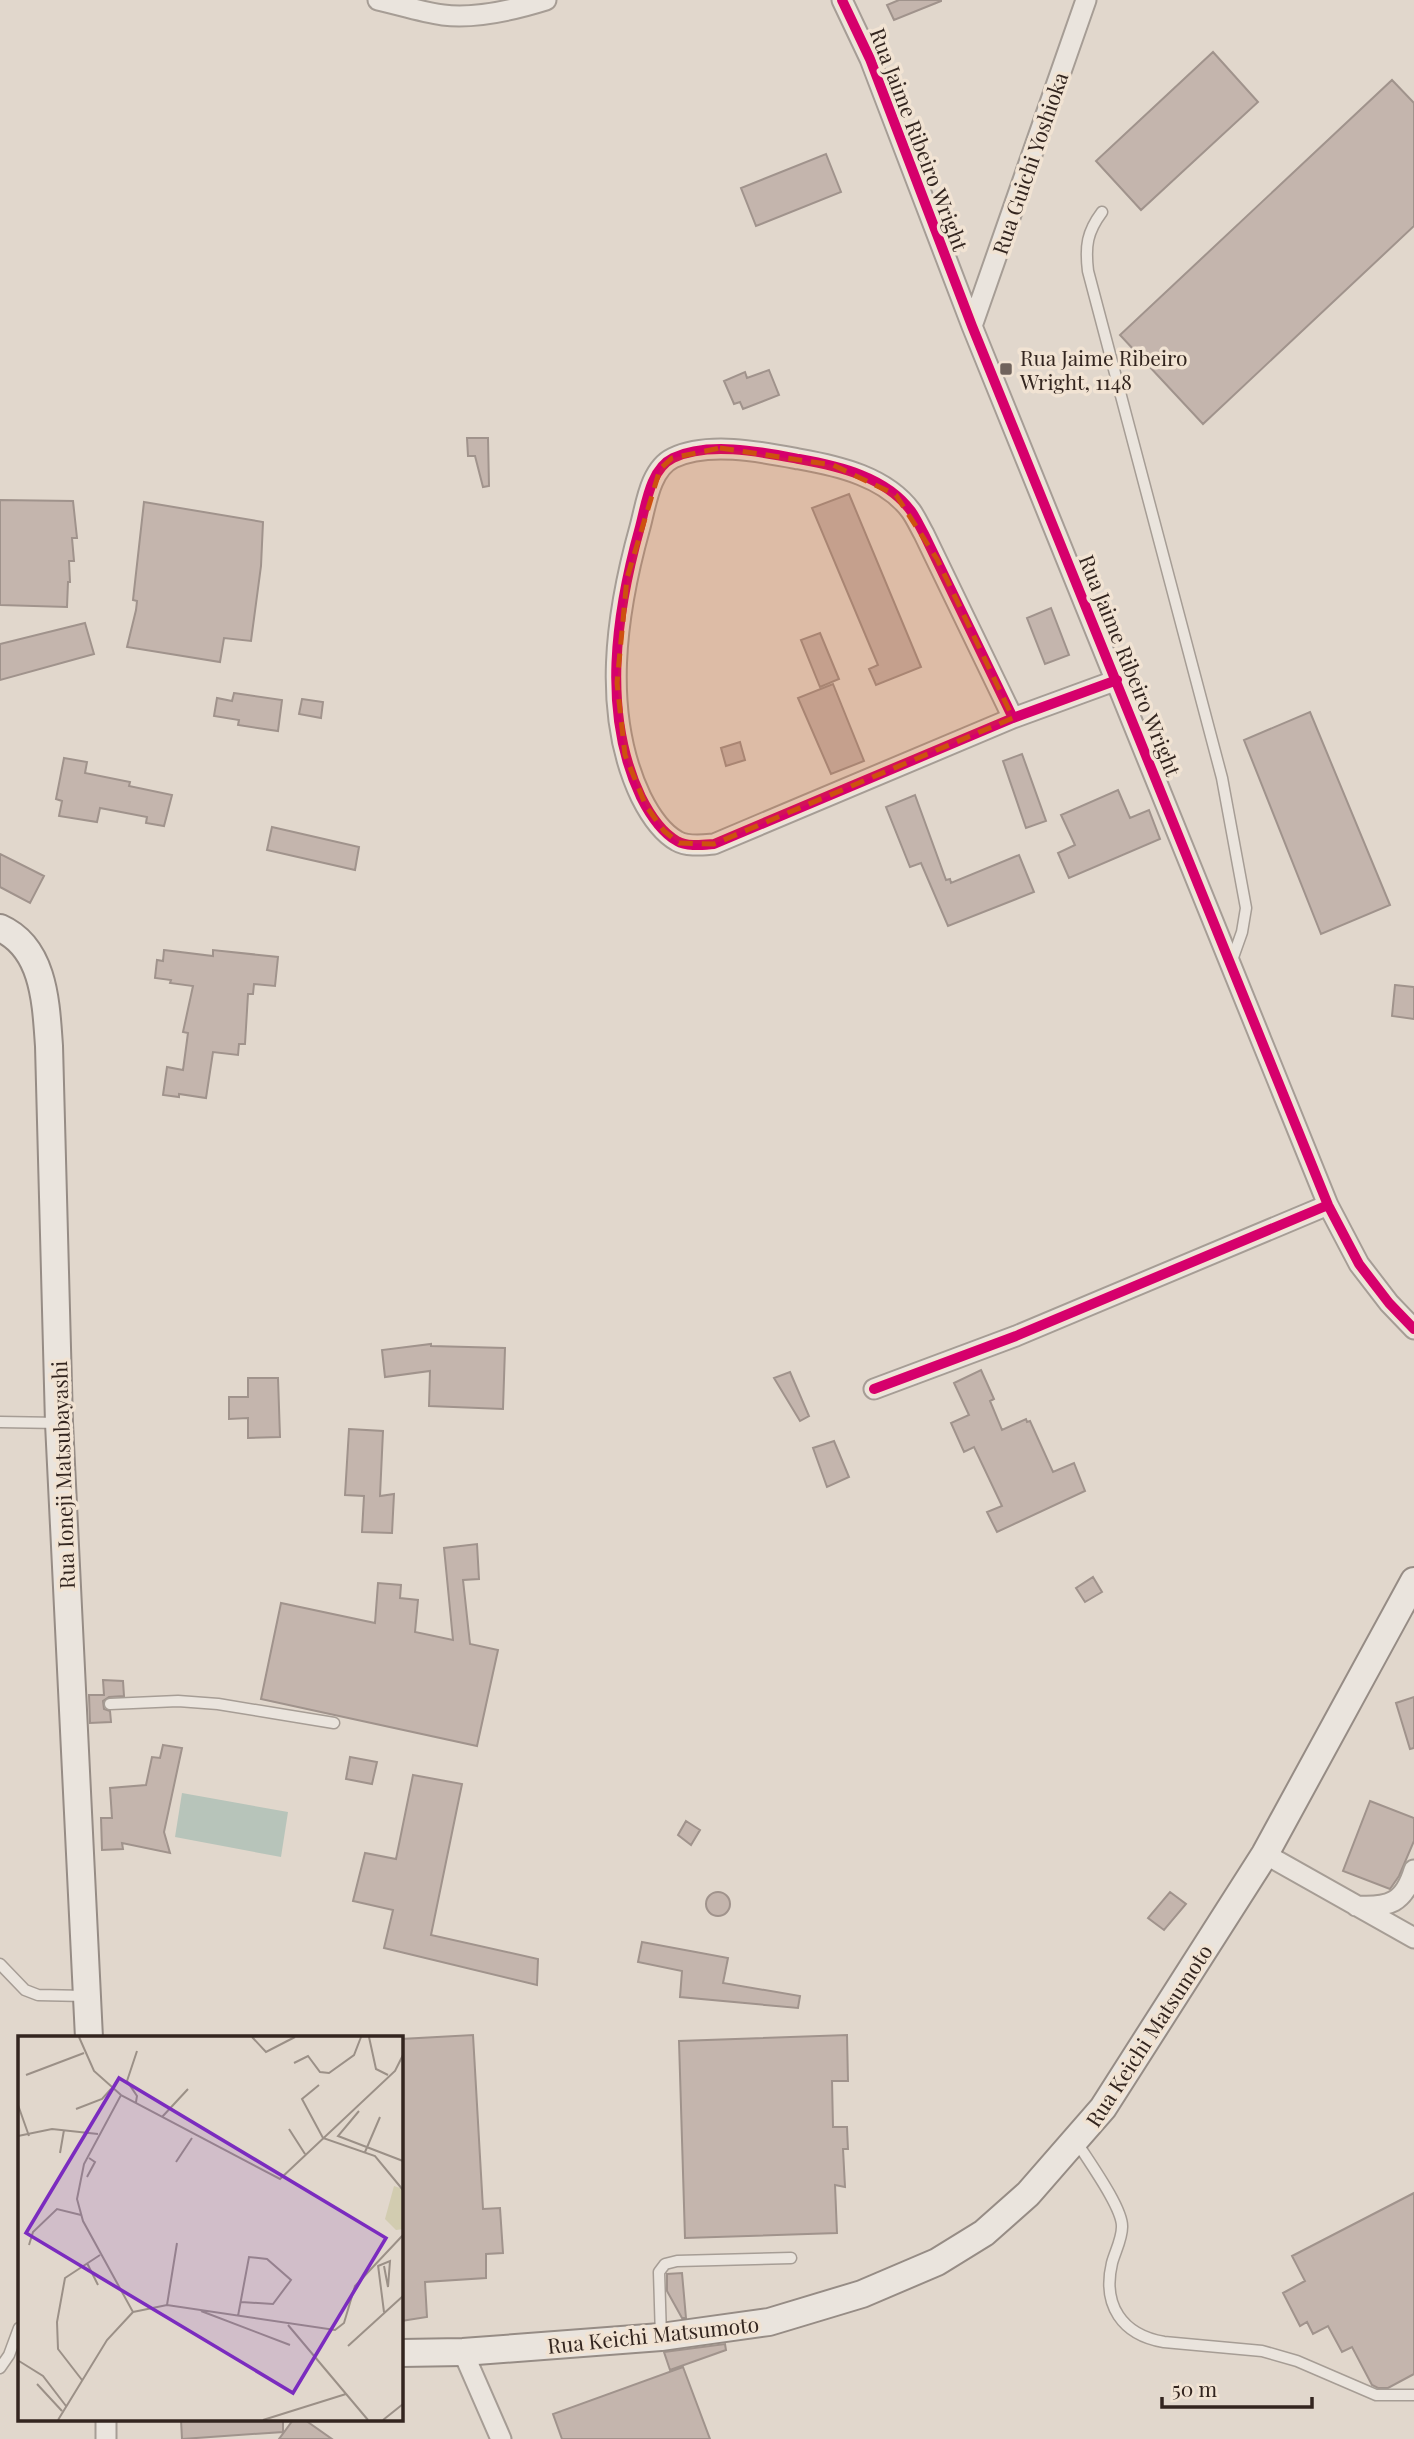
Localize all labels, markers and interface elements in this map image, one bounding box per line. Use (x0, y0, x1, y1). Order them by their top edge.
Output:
street label: Rua Jaime Ribeiro Wright (865, 24, 976, 255)
street label: Rua Guichi Yoshioka (985, 68, 1074, 258)
place label: Rua Jaime Ribeiro Wright, 1148 (1019, 343, 1188, 395)
marker: Rua Jaime Ribeiro Wright, 1148 (998, 361, 1014, 377)
street label: Rua Jaime Ribeiro Wright (1074, 550, 1188, 780)
street label: Rua Ioneji Matsubayashi (44, 1360, 80, 1590)
street label: Rua Keichi Matsumoto (1078, 1938, 1218, 2132)
inset map (18, 2036, 402, 2422)
street label: Rua Keichi Matsumoto (546, 2309, 760, 2359)
scale bar (1162, 2366, 1312, 2410)
text: 50 m (1172, 2374, 1218, 2402)

